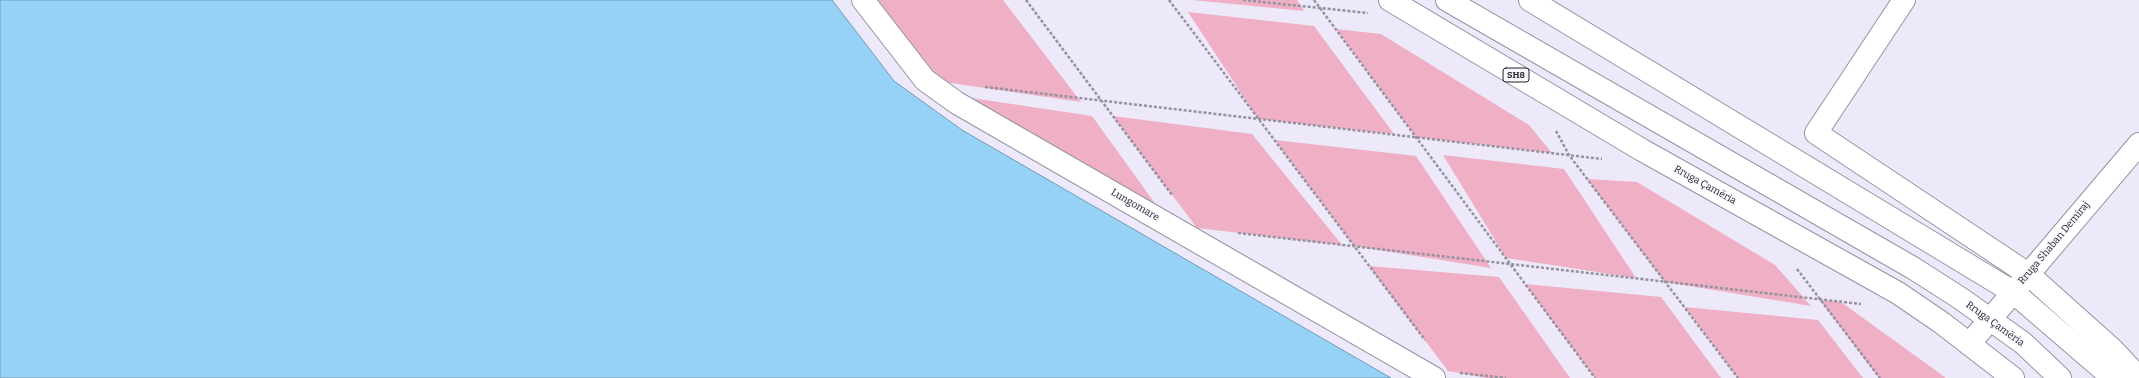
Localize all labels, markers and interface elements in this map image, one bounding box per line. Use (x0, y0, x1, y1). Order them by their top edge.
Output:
road number: SH8 (1503, 68, 1529, 82)
street label: Rruga Çamëria (1672, 163, 1738, 207)
street label: Lungomare (1109, 186, 1161, 224)
street label: Rruga Shaban Demiraj (2016, 199, 2092, 287)
street label: Rruga Çamëria (1963, 299, 2027, 349)

